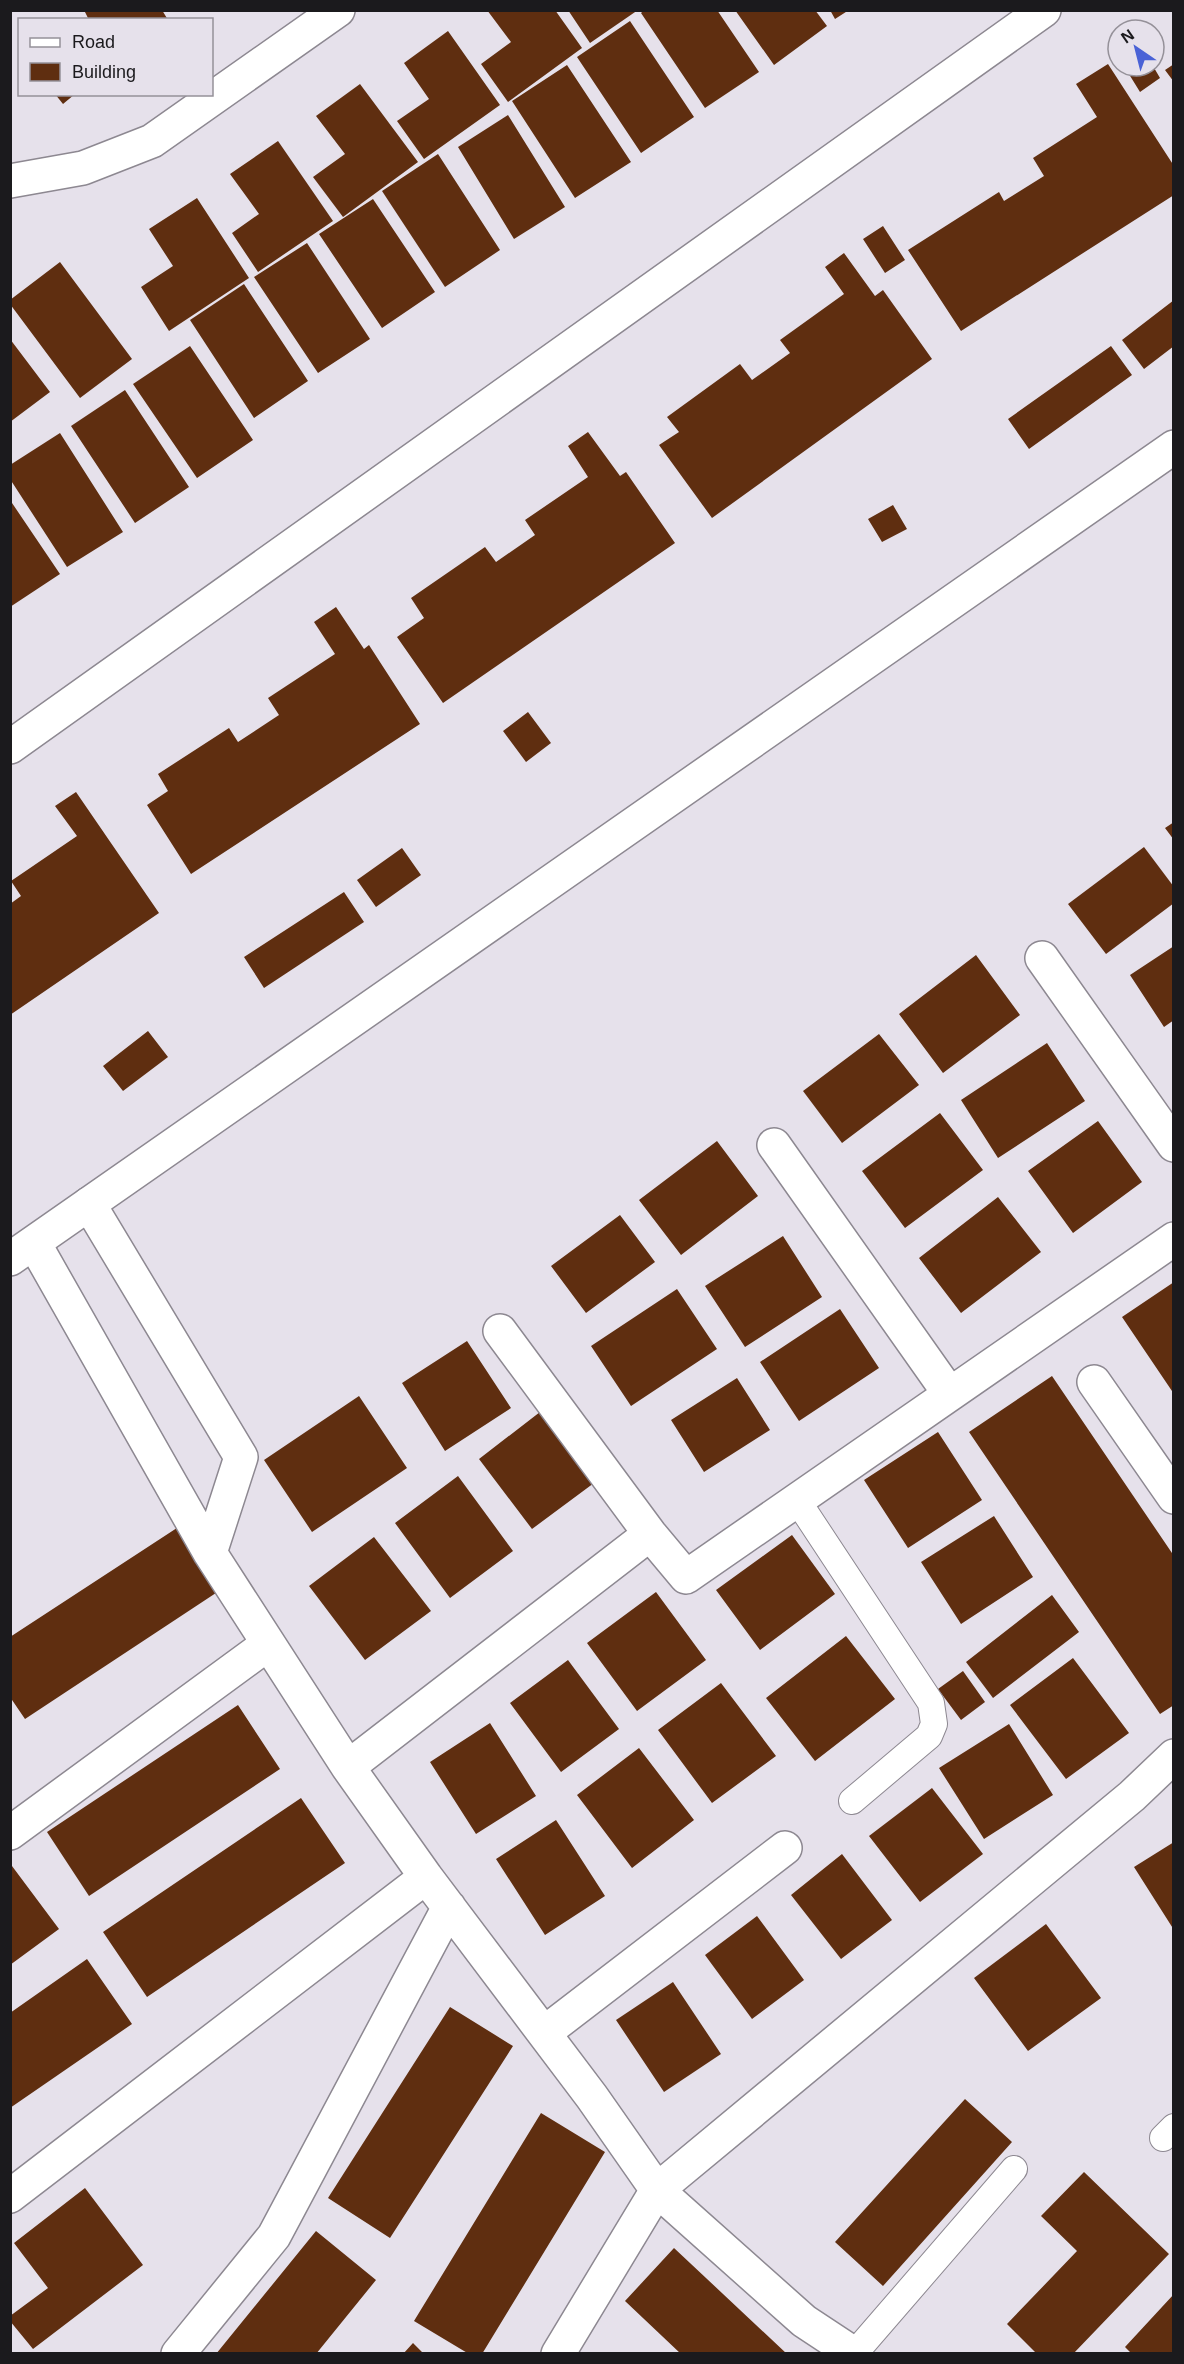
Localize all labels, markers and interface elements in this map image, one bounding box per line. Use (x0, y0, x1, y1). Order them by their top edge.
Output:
legend (18, 18, 213, 96)
north arrow (1106, 18, 1166, 78)
text: N (1118, 26, 1137, 46)
text: Road (72, 32, 115, 52)
text: Building (72, 62, 136, 82)

